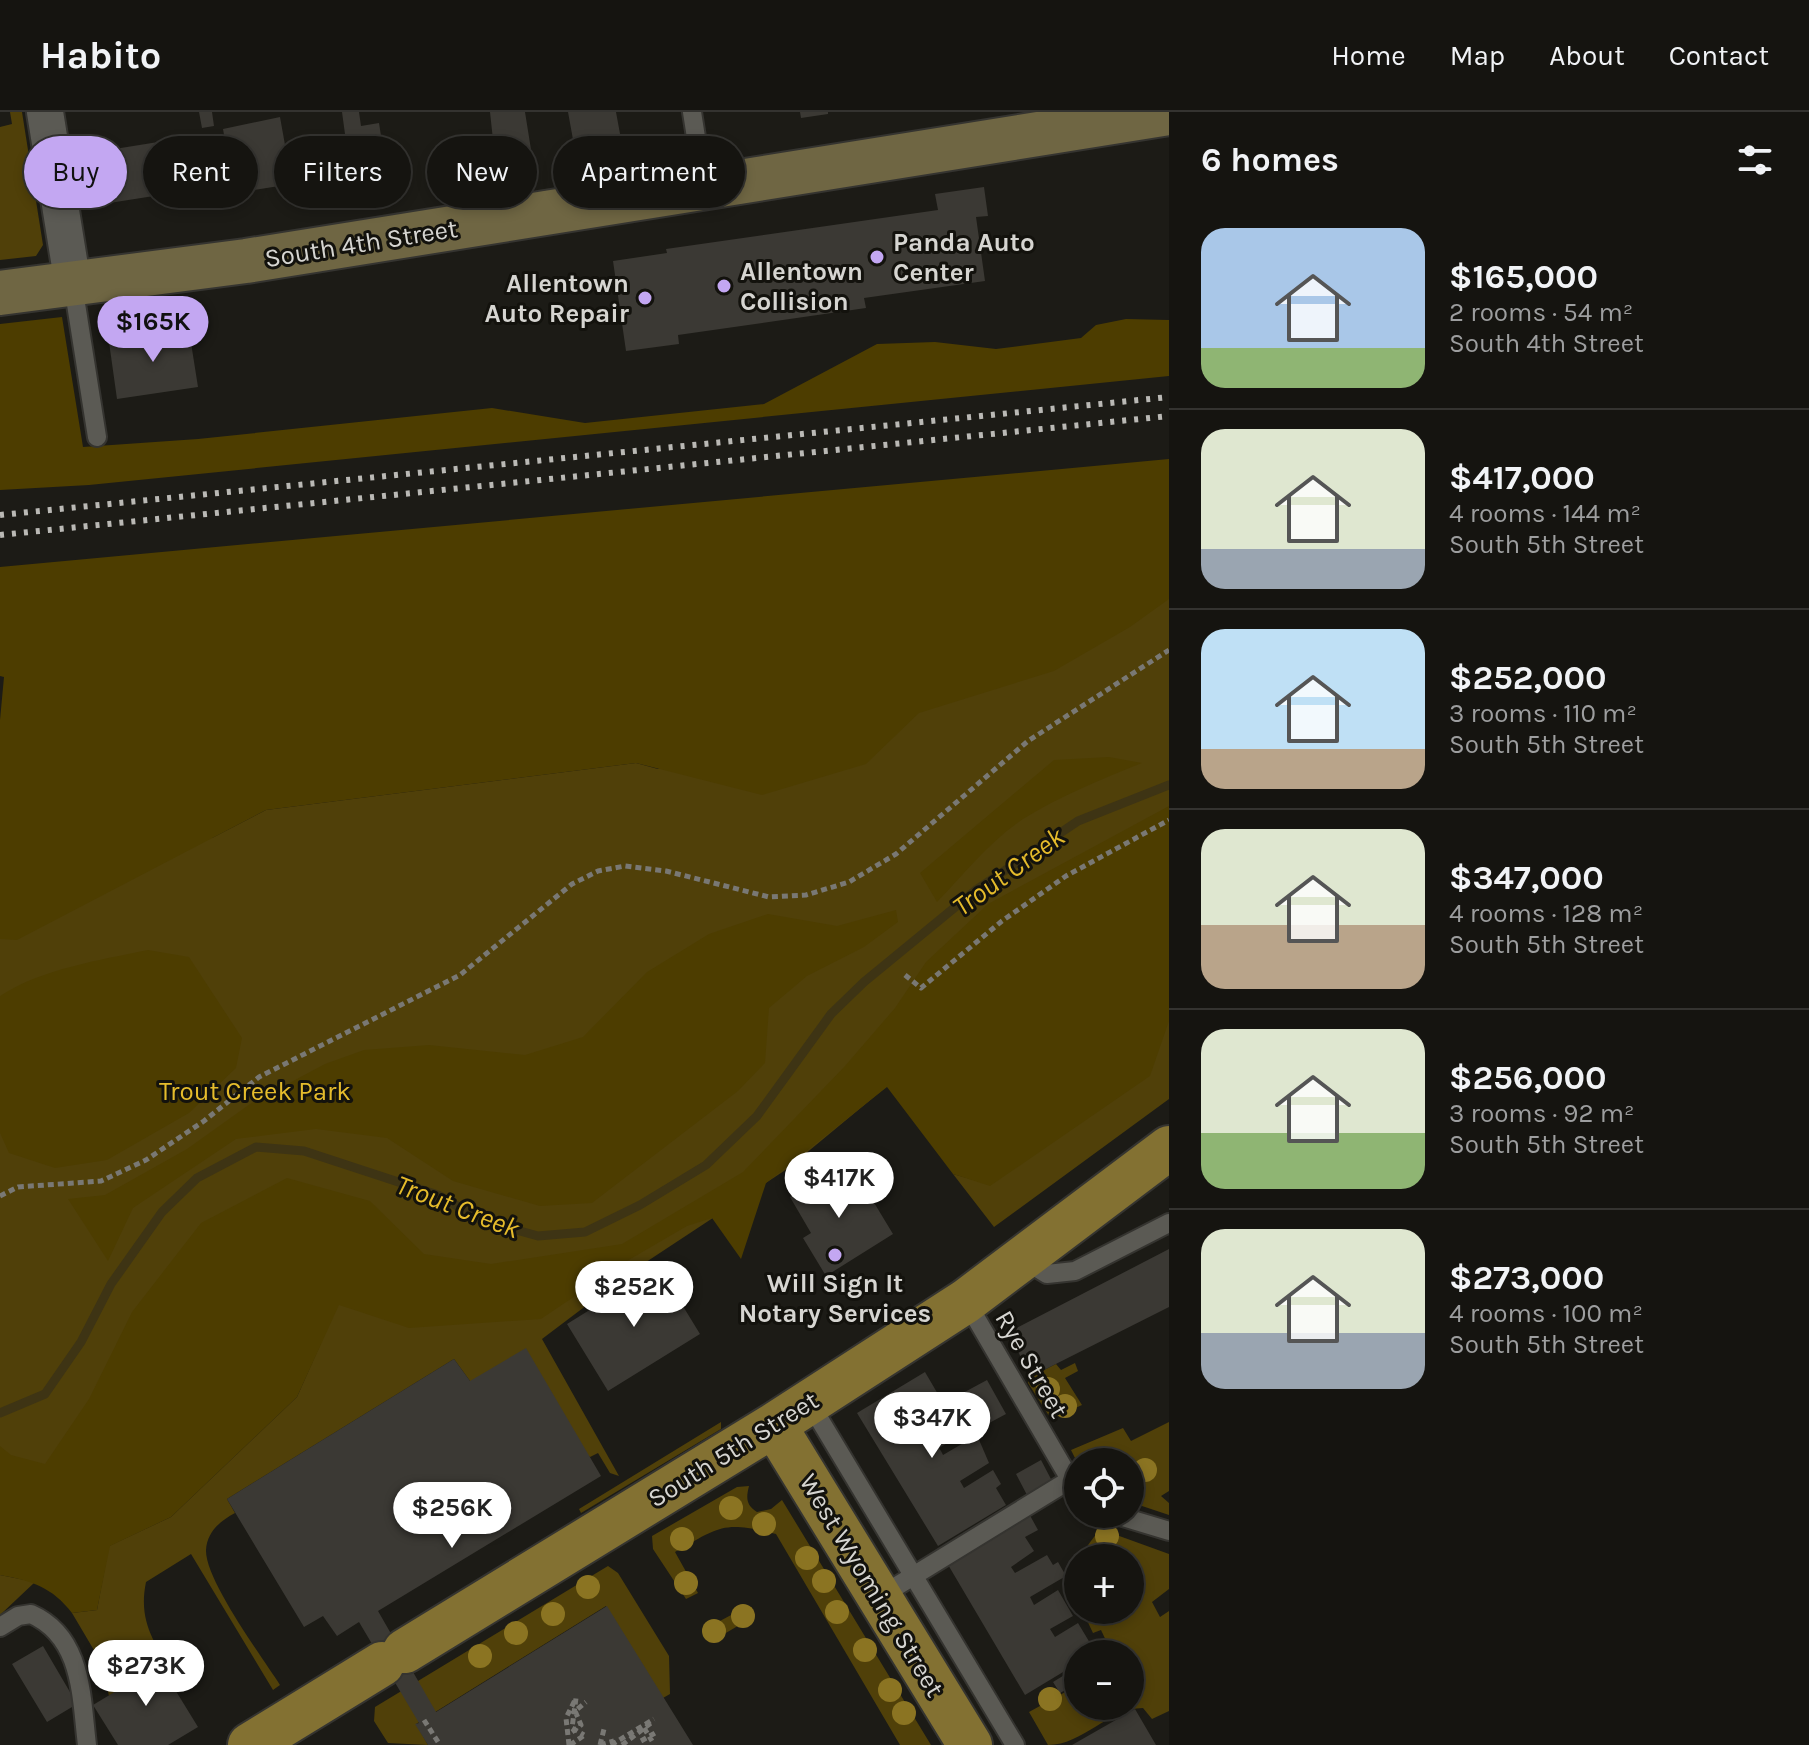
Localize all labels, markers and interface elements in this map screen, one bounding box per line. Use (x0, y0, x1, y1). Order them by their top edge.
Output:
text: Habito (40, 33, 161, 78)
text: Home (1331, 39, 1406, 72)
text: Map (1450, 39, 1505, 72)
text: About (1549, 39, 1625, 72)
text: Contact (1669, 39, 1769, 72)
chip: Buy (24, 136, 127, 208)
chip: Rent (143, 136, 258, 208)
chip: Filters (274, 136, 411, 208)
chip: New (427, 136, 537, 208)
chip: Apartment (553, 136, 745, 208)
icon: filters (1733, 138, 1777, 182)
text: 6 homes (1201, 140, 1339, 180)
street label: South 4th Street (262, 213, 460, 274)
place label: Panda Auto Center (893, 227, 1035, 288)
marker: Panda Auto Center (868, 248, 886, 266)
place label: Allentown Collision (740, 256, 863, 317)
text: $165,000 (1449, 257, 1598, 297)
icon: home (1265, 260, 1361, 356)
place label: Allentown Auto Repair (485, 268, 630, 329)
marker: Allentown Collision (715, 277, 733, 295)
marker: Allentown Auto Repair (636, 289, 654, 307)
pin: $165K (97, 296, 209, 364)
text: 2 rooms · 54 m² (1449, 297, 1633, 328)
text: $165K (115, 306, 191, 337)
text: South 4th Street (1449, 328, 1644, 359)
text: $417,000 (1449, 458, 1595, 498)
icon: home (1265, 461, 1361, 557)
text: 4 rooms · 144 m² (1449, 498, 1641, 529)
text: South 5th Street (1449, 529, 1644, 560)
text: $252,000 (1449, 658, 1606, 698)
icon: home (1265, 661, 1361, 757)
text: 3 rooms · 110 m² (1449, 698, 1637, 729)
text: South 5th Street (1449, 729, 1644, 760)
water label: Trout Creek (946, 819, 1071, 923)
text: $347,000 (1449, 858, 1604, 898)
icon: home (1265, 861, 1361, 957)
text: 4 rooms · 128 m² (1449, 898, 1643, 929)
text: South 5th Street (1449, 929, 1644, 960)
text: $256,000 (1449, 1058, 1607, 1098)
icon: home (1265, 1061, 1361, 1157)
park label: Trout Creek Park (159, 1076, 351, 1107)
text: 3 rooms · 92 m² (1449, 1098, 1634, 1129)
text: South 5th Street (1449, 1129, 1644, 1160)
pin: $417K (783, 1152, 895, 1220)
text: $417K (803, 1162, 875, 1193)
water label: Trout Creek (391, 1168, 525, 1245)
marker: Will Sign It Notary Services (826, 1246, 844, 1264)
text: $273,000 (1449, 1258, 1604, 1298)
pin: $252K (578, 1261, 690, 1329)
icon: home (1265, 1261, 1361, 1357)
place label: Will Sign It Notary Services (739, 1268, 931, 1329)
text: $252K (593, 1271, 675, 1302)
text: 4 rooms · 100 m² (1449, 1298, 1643, 1329)
street label: Rye Street (988, 1305, 1075, 1424)
text: South 5th Street (1449, 1329, 1644, 1360)
street label: South 5th Street (642, 1384, 824, 1514)
pin: $347K (876, 1392, 988, 1460)
text: $347K (892, 1402, 972, 1433)
map controls (1064, 1448, 1144, 1720)
button: locate (1064, 1448, 1144, 1528)
street label: West Wyoming Street (793, 1468, 951, 1703)
pin: $256K (396, 1482, 508, 1550)
text: $256K (411, 1492, 493, 1523)
button: + (1064, 1544, 1144, 1624)
pin: $273K (90, 1640, 202, 1708)
button: − (1064, 1640, 1144, 1720)
text: $273K (106, 1650, 186, 1681)

